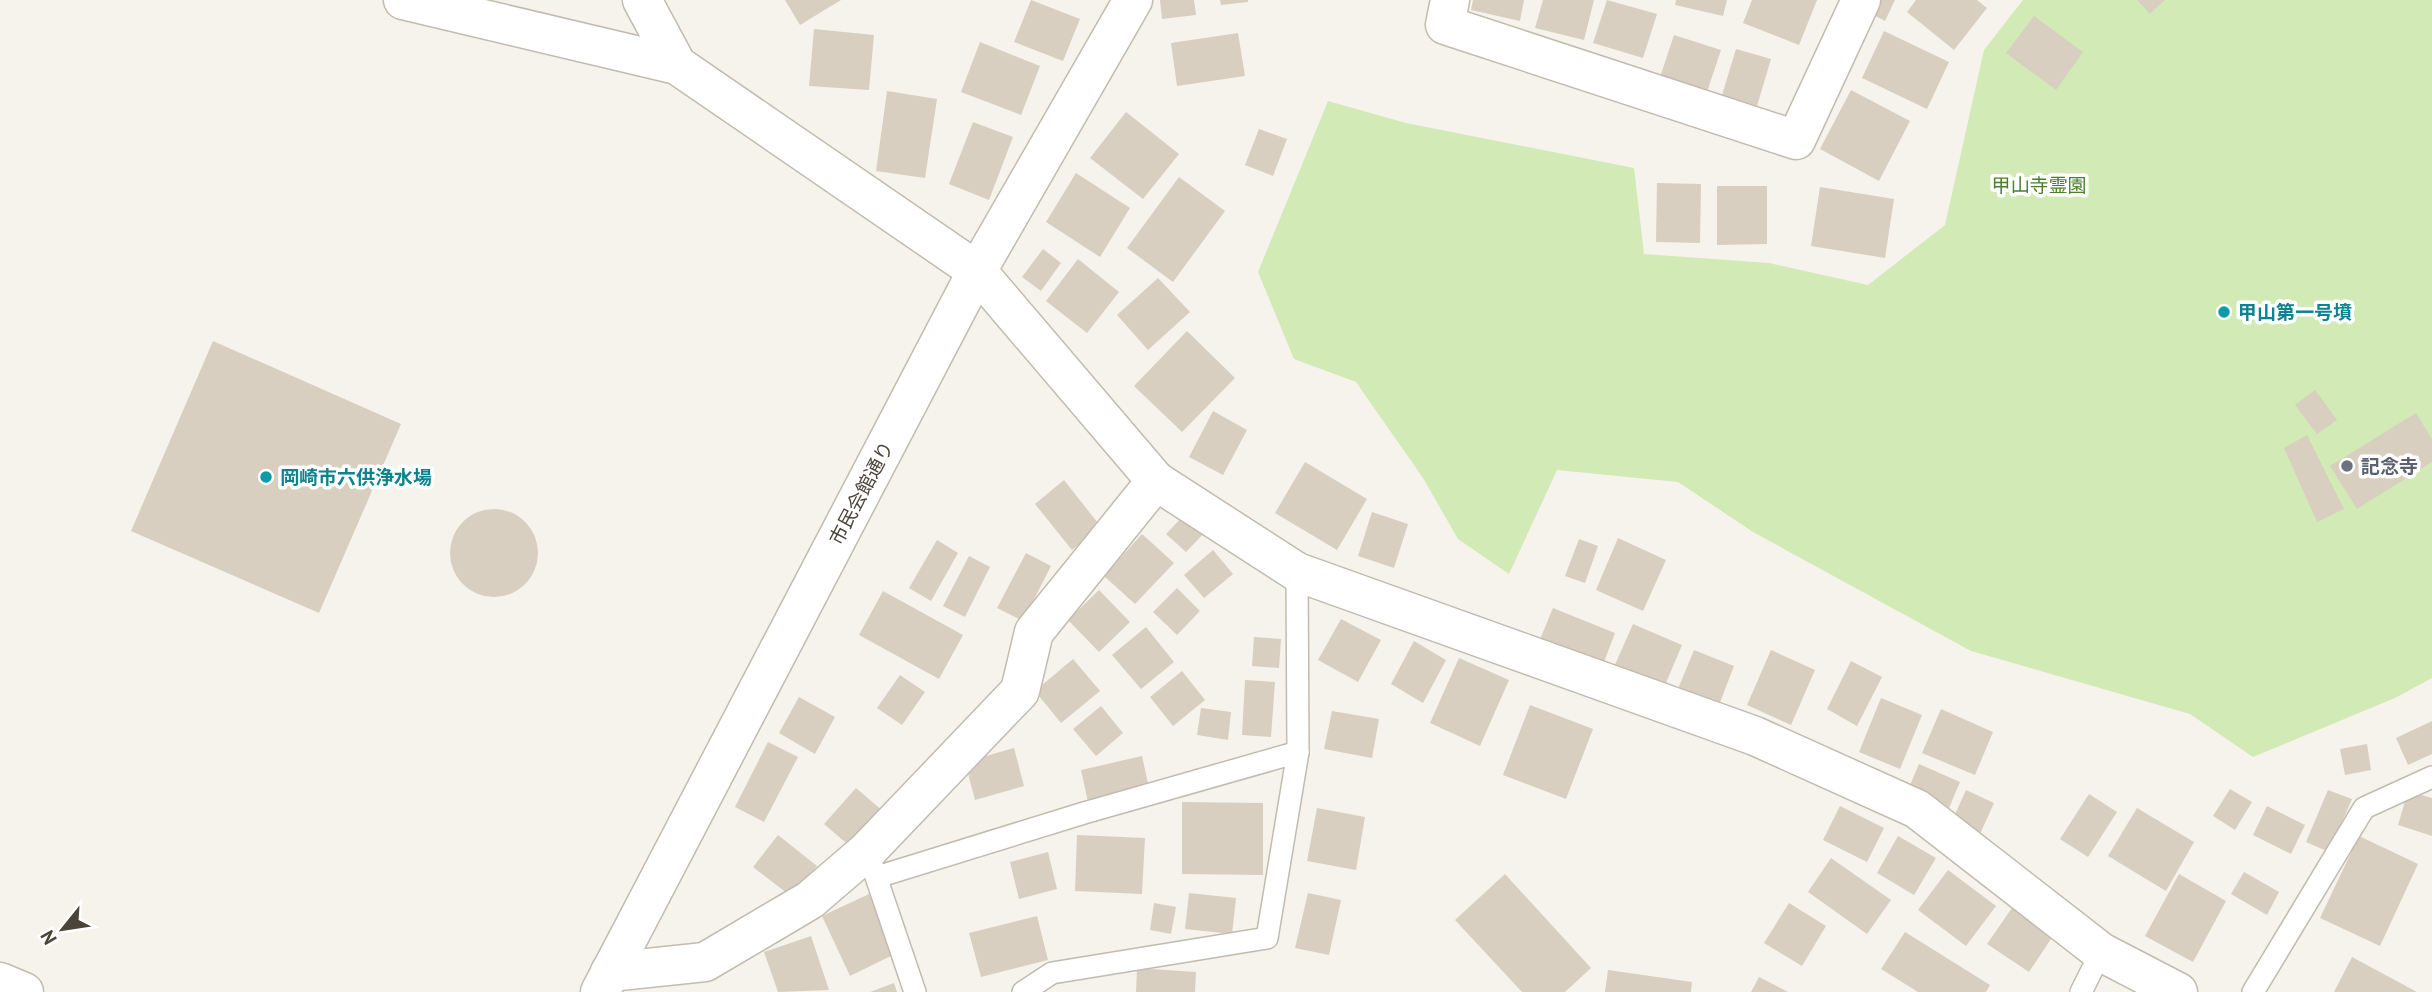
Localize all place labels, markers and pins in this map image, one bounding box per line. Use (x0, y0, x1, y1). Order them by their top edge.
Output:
place label: 甲山第一号墳 (2238, 300, 2352, 324)
marker: 甲山第一号墳 (2216, 304, 2232, 320)
place label: 記念寺 (2361, 454, 2418, 478)
marker: 記念寺 (2339, 458, 2355, 474)
place label: 岡崎市六供浄水場 (280, 465, 432, 489)
marker: 岡崎市六供浄水場 (258, 469, 274, 485)

